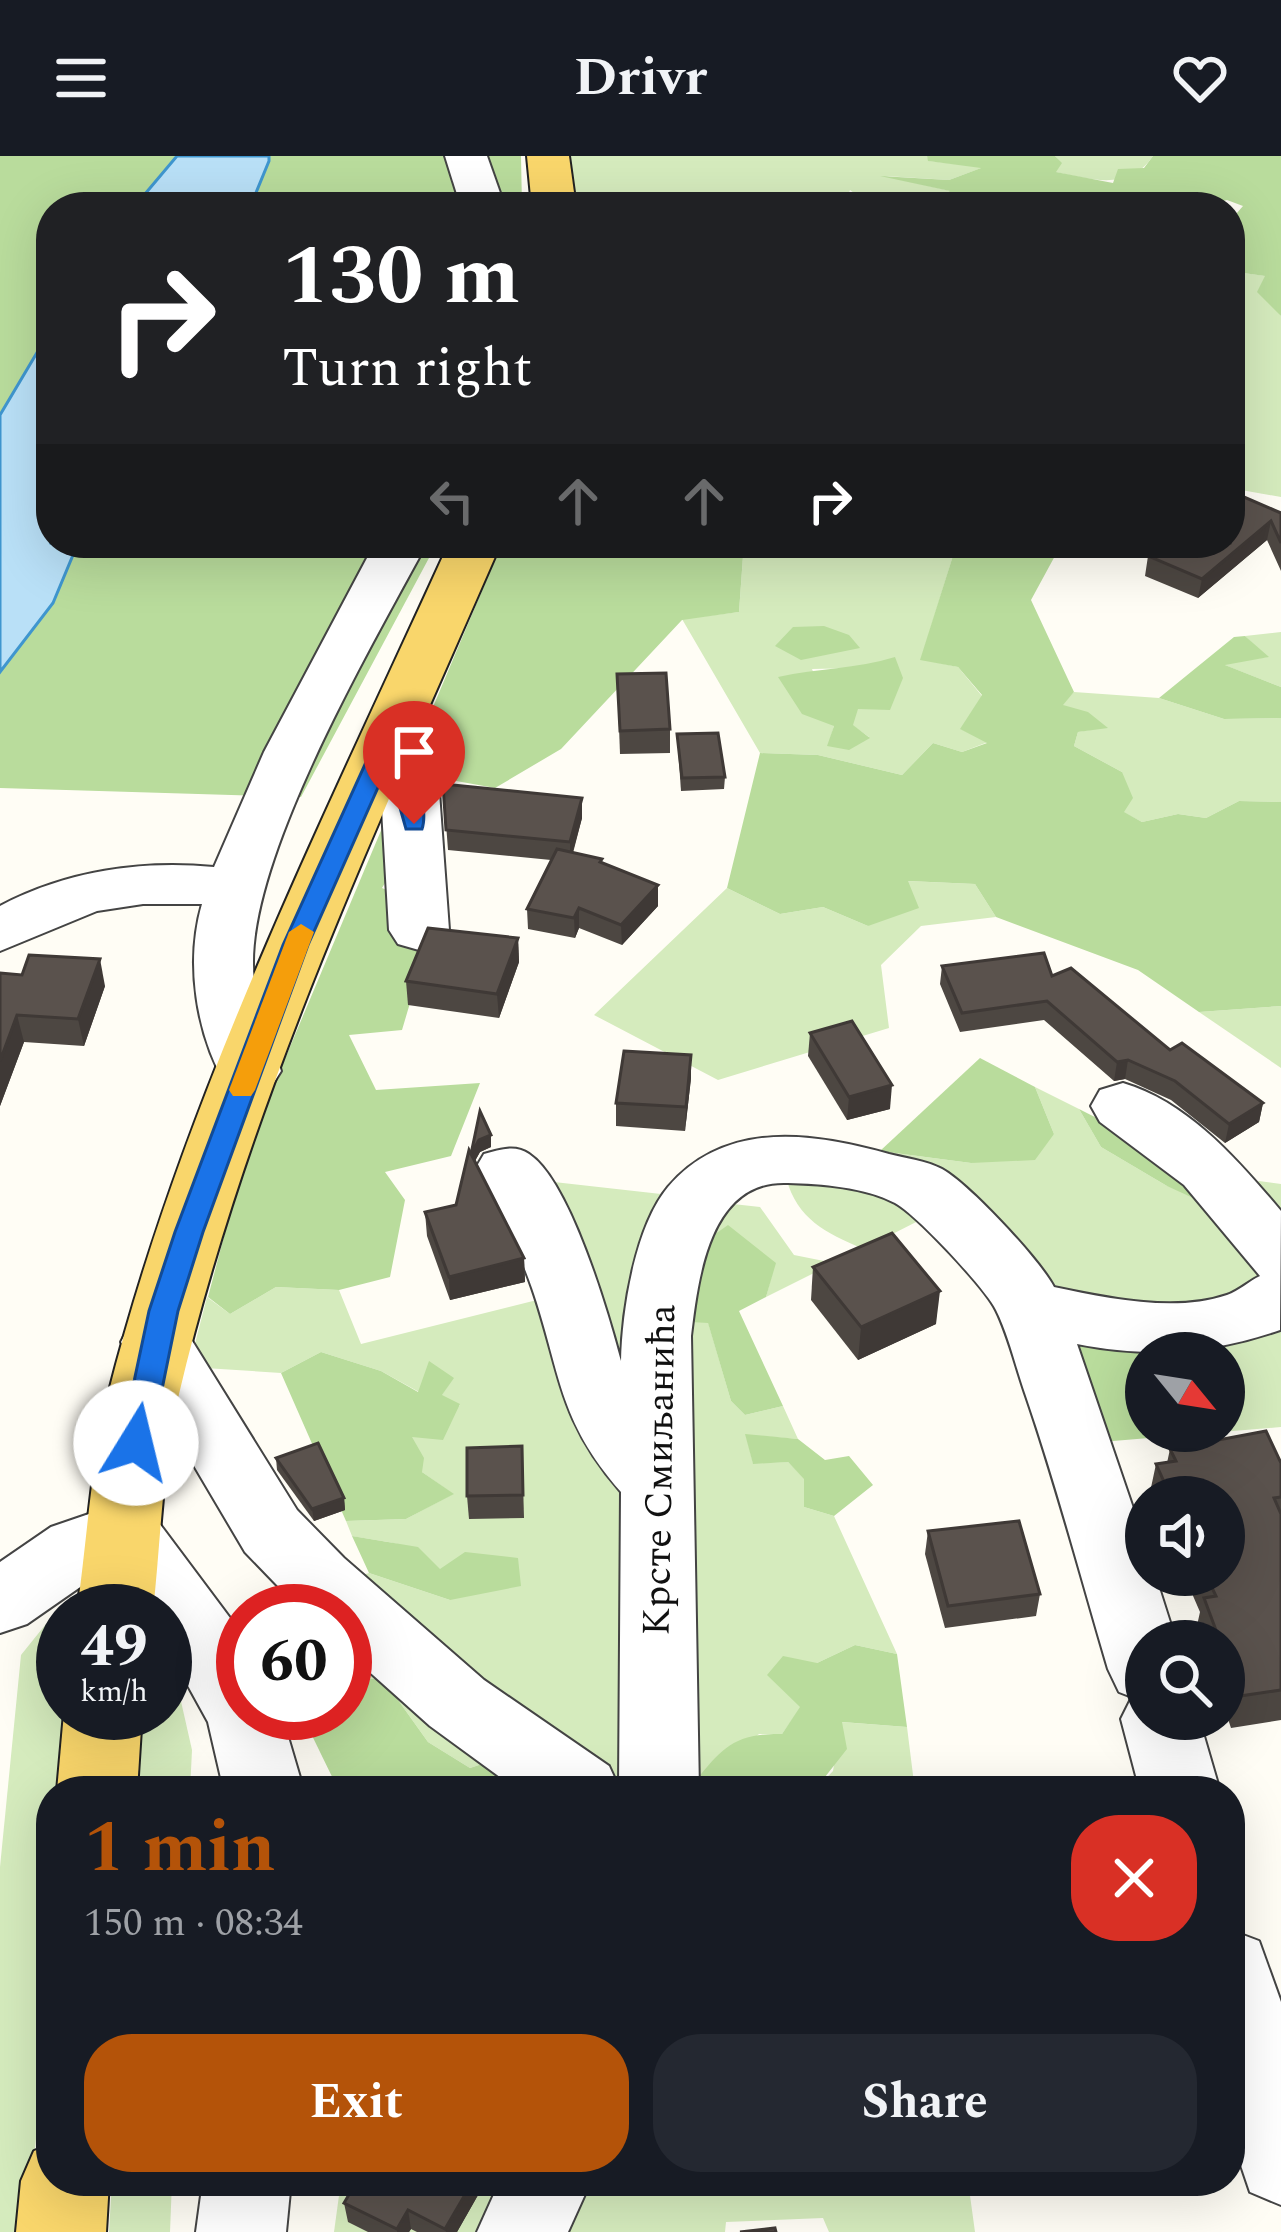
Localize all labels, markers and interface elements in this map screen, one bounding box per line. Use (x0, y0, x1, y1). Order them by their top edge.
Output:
text: Drivr (574, 37, 707, 119)
icon: menu (48, 45, 114, 111)
icon: heart (1167, 45, 1233, 111)
text: 130 m (282, 213, 520, 341)
icon: right (84, 240, 240, 396)
text: Turn right (282, 328, 532, 410)
icon: left (419, 468, 485, 534)
icon: ahead (545, 468, 611, 534)
icon: ahead (671, 468, 737, 534)
icon: right (797, 468, 863, 534)
pin (363, 701, 465, 824)
icon: arrive (381, 719, 447, 785)
street label: Крсте Смиљанића (628, 1304, 692, 1636)
north arrow (1125, 1332, 1245, 1452)
map controls (1125, 1332, 1245, 1740)
position arrow (73, 1380, 199, 1506)
button: sound (1125, 1476, 1245, 1596)
speed limit sign: 60 (216, 1584, 372, 1740)
text: 49 (80, 1601, 148, 1693)
button: search (1125, 1620, 1245, 1740)
text: km/h (80, 1669, 148, 1715)
text: 1 min (84, 1794, 276, 1903)
button: close (1071, 1815, 1197, 1941)
text: 150 m · 08:34 (84, 1894, 303, 1953)
button: Exit (84, 2034, 629, 2172)
button: Share (653, 2034, 1197, 2172)

